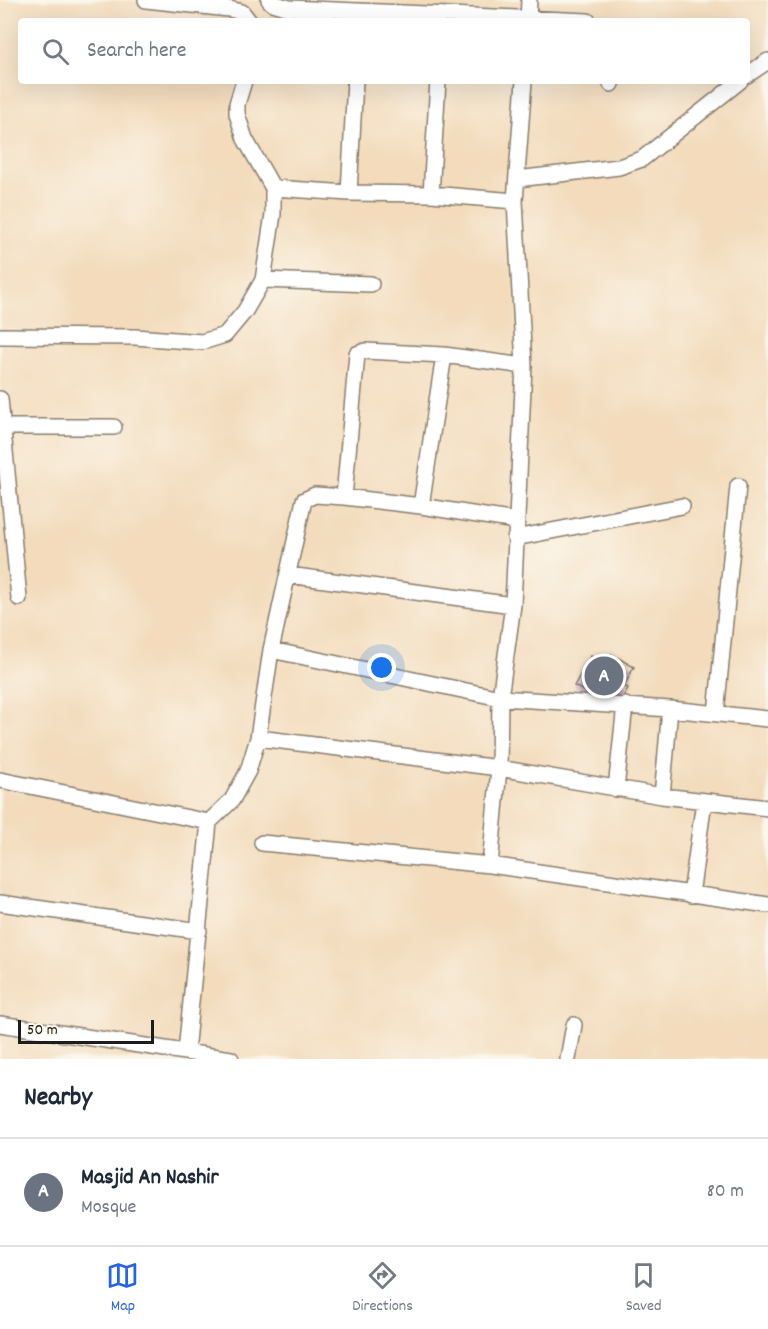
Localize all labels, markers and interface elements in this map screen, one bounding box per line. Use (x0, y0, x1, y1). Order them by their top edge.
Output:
search box (18, 18, 750, 84)
icon: search (39, 35, 72, 68)
text: Search here (87, 36, 186, 67)
your location (367, 653, 396, 682)
pin: A (584, 654, 624, 698)
scale bar (18, 1017, 154, 1044)
text: 50 m (27, 1019, 58, 1042)
text: Nearby (24, 1080, 92, 1117)
text: Masjid An Nashir (81, 1163, 219, 1194)
text: A (38, 1178, 49, 1206)
text: 80 m (707, 1178, 744, 1206)
text: Mosque (81, 1194, 136, 1222)
tab: Map (106, 1259, 139, 1318)
tab: Directions (352, 1259, 413, 1318)
tab: Saved (626, 1259, 662, 1318)

